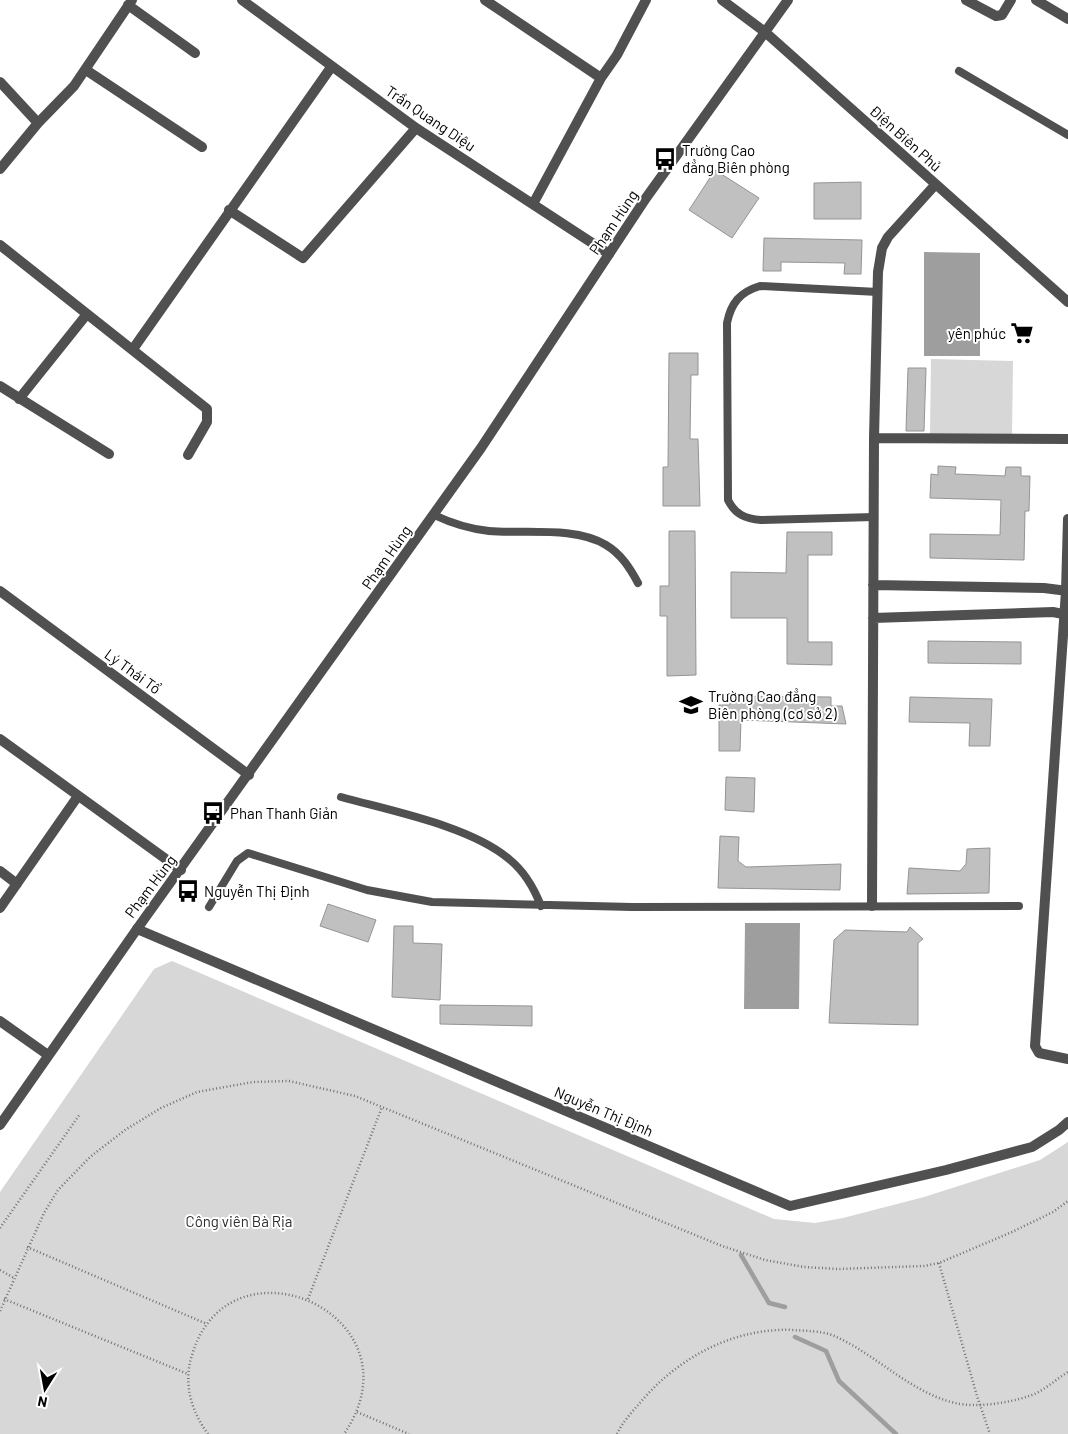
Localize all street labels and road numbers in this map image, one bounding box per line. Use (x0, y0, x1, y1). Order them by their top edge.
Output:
street label: Trần Quang Diệu (383, 81, 479, 155)
street label: Điện Biên Phủ (866, 101, 946, 175)
street label: Phạm Hùng (585, 186, 641, 258)
street label: Phạm Hùng (357, 522, 415, 592)
street label: Lý Thái Tổ (101, 645, 165, 697)
street label: Phạm Hùng (121, 851, 179, 921)
street label: Nguyễn Thị Định (552, 1082, 656, 1140)

